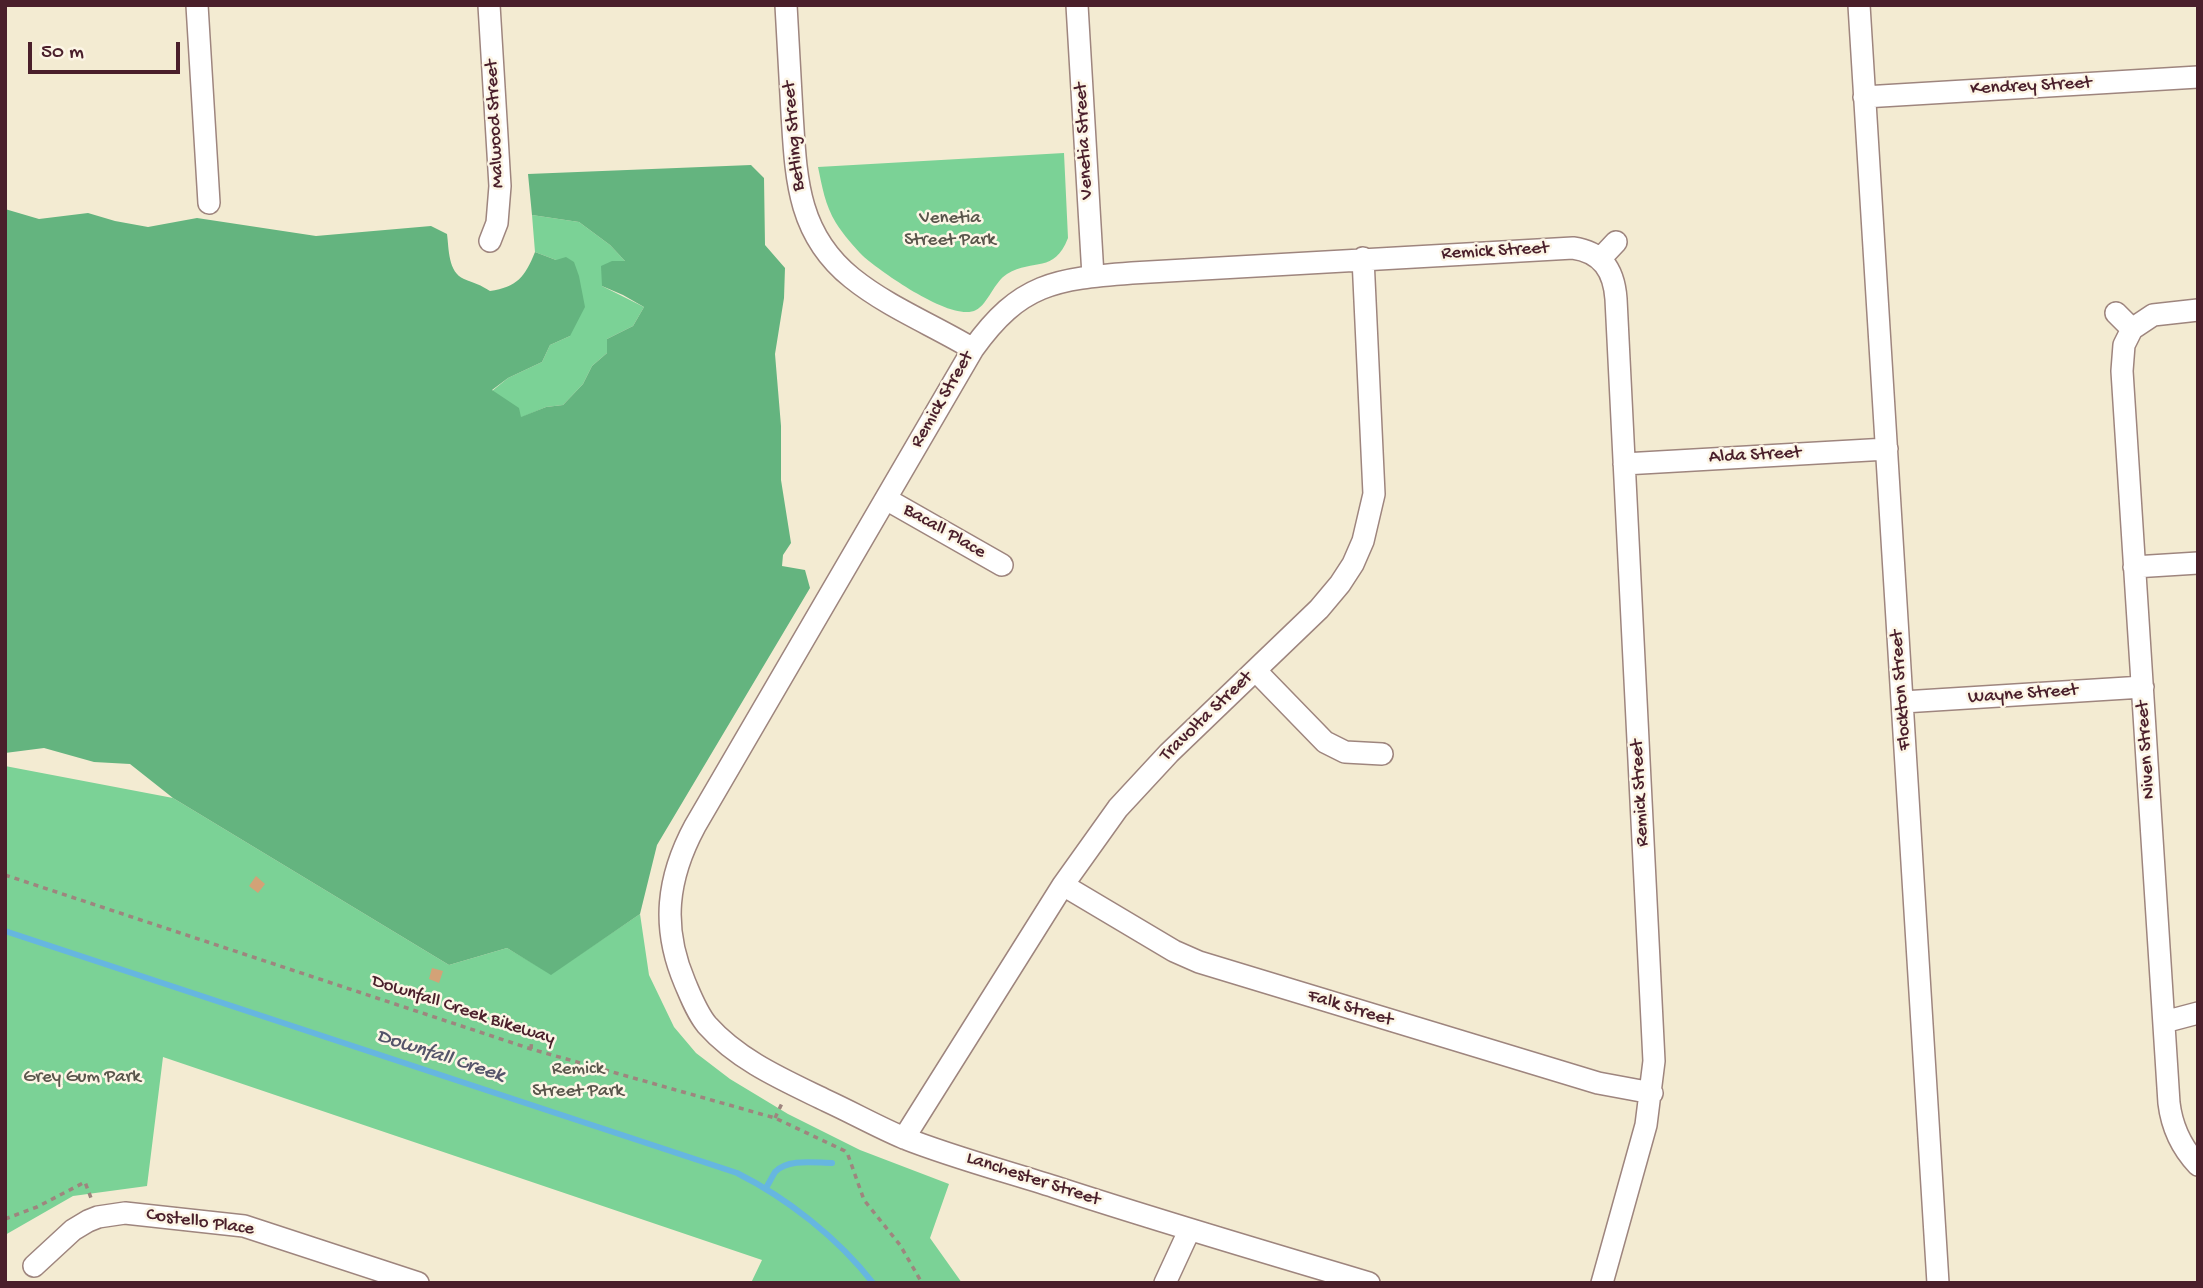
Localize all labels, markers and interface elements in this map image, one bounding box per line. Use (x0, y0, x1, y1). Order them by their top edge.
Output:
scale bar (32, 28, 184, 72)
text: 50 m (41, 41, 84, 66)
street label: Malwood Street (481, 59, 511, 189)
street label: Kendrey Street (1970, 72, 2092, 102)
street label: Betling Street (779, 80, 811, 192)
street label: Venetia Street (1071, 82, 1099, 200)
park label: Venetia Street Park (904, 208, 996, 252)
street label: Remick Street (1441, 238, 1549, 266)
street label: Remick Street (906, 348, 980, 452)
street label: Alda Street (1708, 442, 1802, 470)
street label: Bacall Place (899, 499, 989, 565)
street label: Flockton Street (1886, 629, 1918, 751)
street label: Travolta Street (1156, 667, 1258, 767)
street label: Wayne Street (1967, 680, 2079, 710)
street label: Niven Street (2132, 700, 2162, 800)
street label: Remick Street (1627, 739, 1655, 847)
street label: Downfall Creek Bikeway (368, 971, 558, 1051)
street label: Falk Street (1305, 985, 1395, 1033)
water label: Downfall Creek (373, 1024, 507, 1090)
park label: Remick Street Park (532, 1059, 624, 1103)
park label: Grey Gum Park (23, 1067, 141, 1089)
street label: Lanchester Street (963, 1148, 1103, 1212)
street label: Costello Place (144, 1204, 256, 1242)

